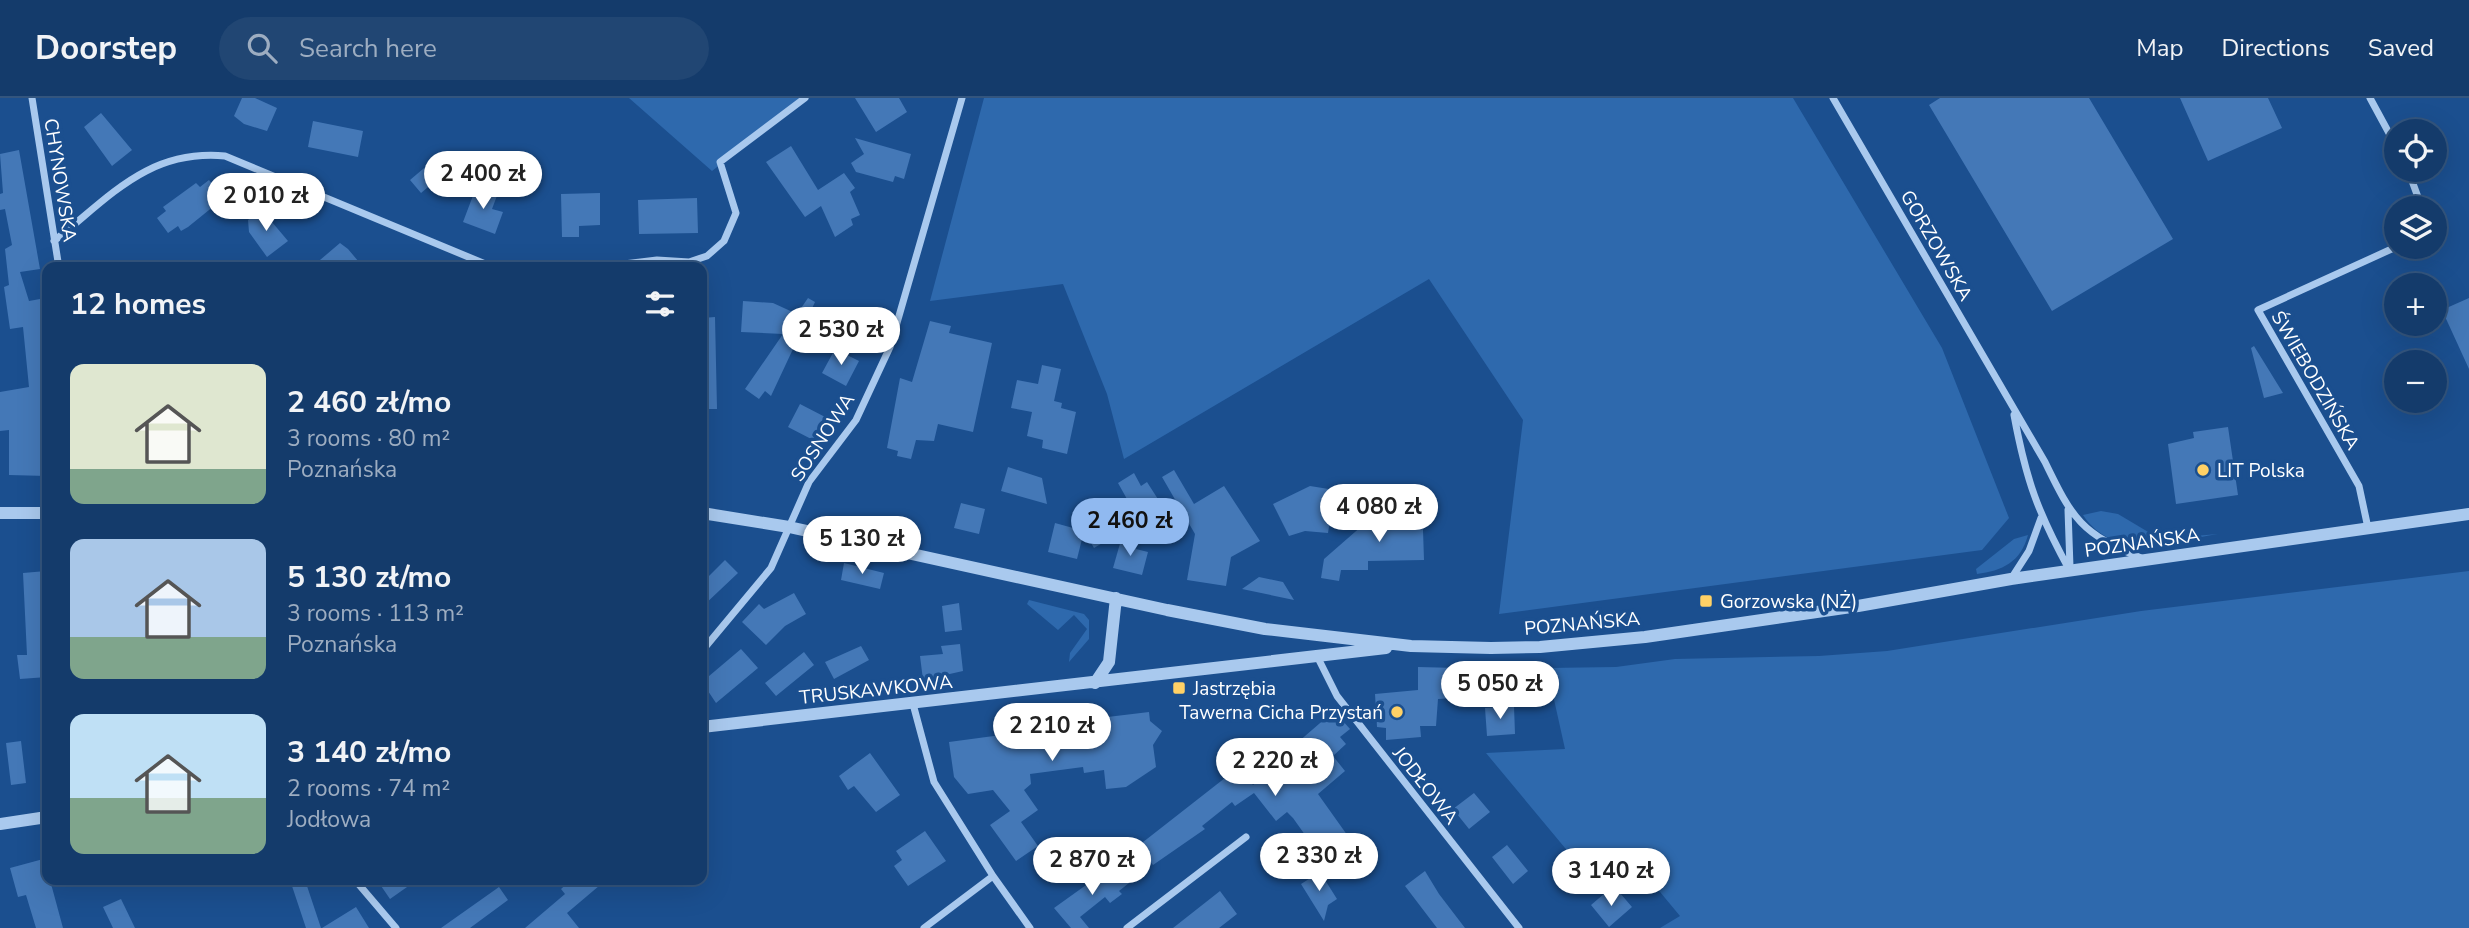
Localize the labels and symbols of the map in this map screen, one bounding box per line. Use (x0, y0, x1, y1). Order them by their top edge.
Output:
street label: CHYNOWSKA (37, 116, 83, 244)
pin: 2 400 zł (411, 152, 555, 211)
pin: 2 010 zł (194, 174, 338, 233)
street label: GORZOWSKA (1894, 185, 1978, 306)
street label: ŚWIEBODZIŃSKA (2265, 306, 2366, 455)
pin: 2 530 zł (769, 308, 913, 367)
street label: SOSNOWA (785, 388, 861, 487)
place label: LIT Polska (2217, 458, 2305, 484)
marker: LIT Polska (2195, 462, 2211, 478)
pin: 4 080 zł (1307, 484, 1451, 544)
pin: 2 460 zł (1058, 498, 1202, 558)
pin: 5 130 zł (790, 517, 934, 576)
street label: POZNAŃSKA (2083, 522, 2202, 564)
place label: Gorzowska (NŻ) (1720, 589, 1857, 615)
marker: Gorzowska (NŻ) (1698, 593, 1714, 609)
street label: POZNAŃSKA (1523, 606, 1641, 642)
pin: 5 050 zł (1428, 662, 1572, 721)
street label: TRUSKAWKOWA (798, 669, 954, 711)
place label: Jastrzębia (1192, 676, 1276, 702)
marker: Jastrzębia (1171, 680, 1187, 696)
place label: Tawerna Cicha Przystań (1179, 700, 1383, 726)
pin: 2 210 zł (980, 704, 1124, 763)
marker: Tawerna Cicha Przystań (1389, 704, 1405, 720)
pin: 2 220 zł (1203, 738, 1347, 798)
street label: JODŁOWA (1386, 740, 1464, 830)
pin: 2 330 zł (1247, 834, 1391, 893)
pin: 2 870 zł (1020, 838, 1164, 897)
pin: 3 140 zł (1539, 848, 1683, 908)

